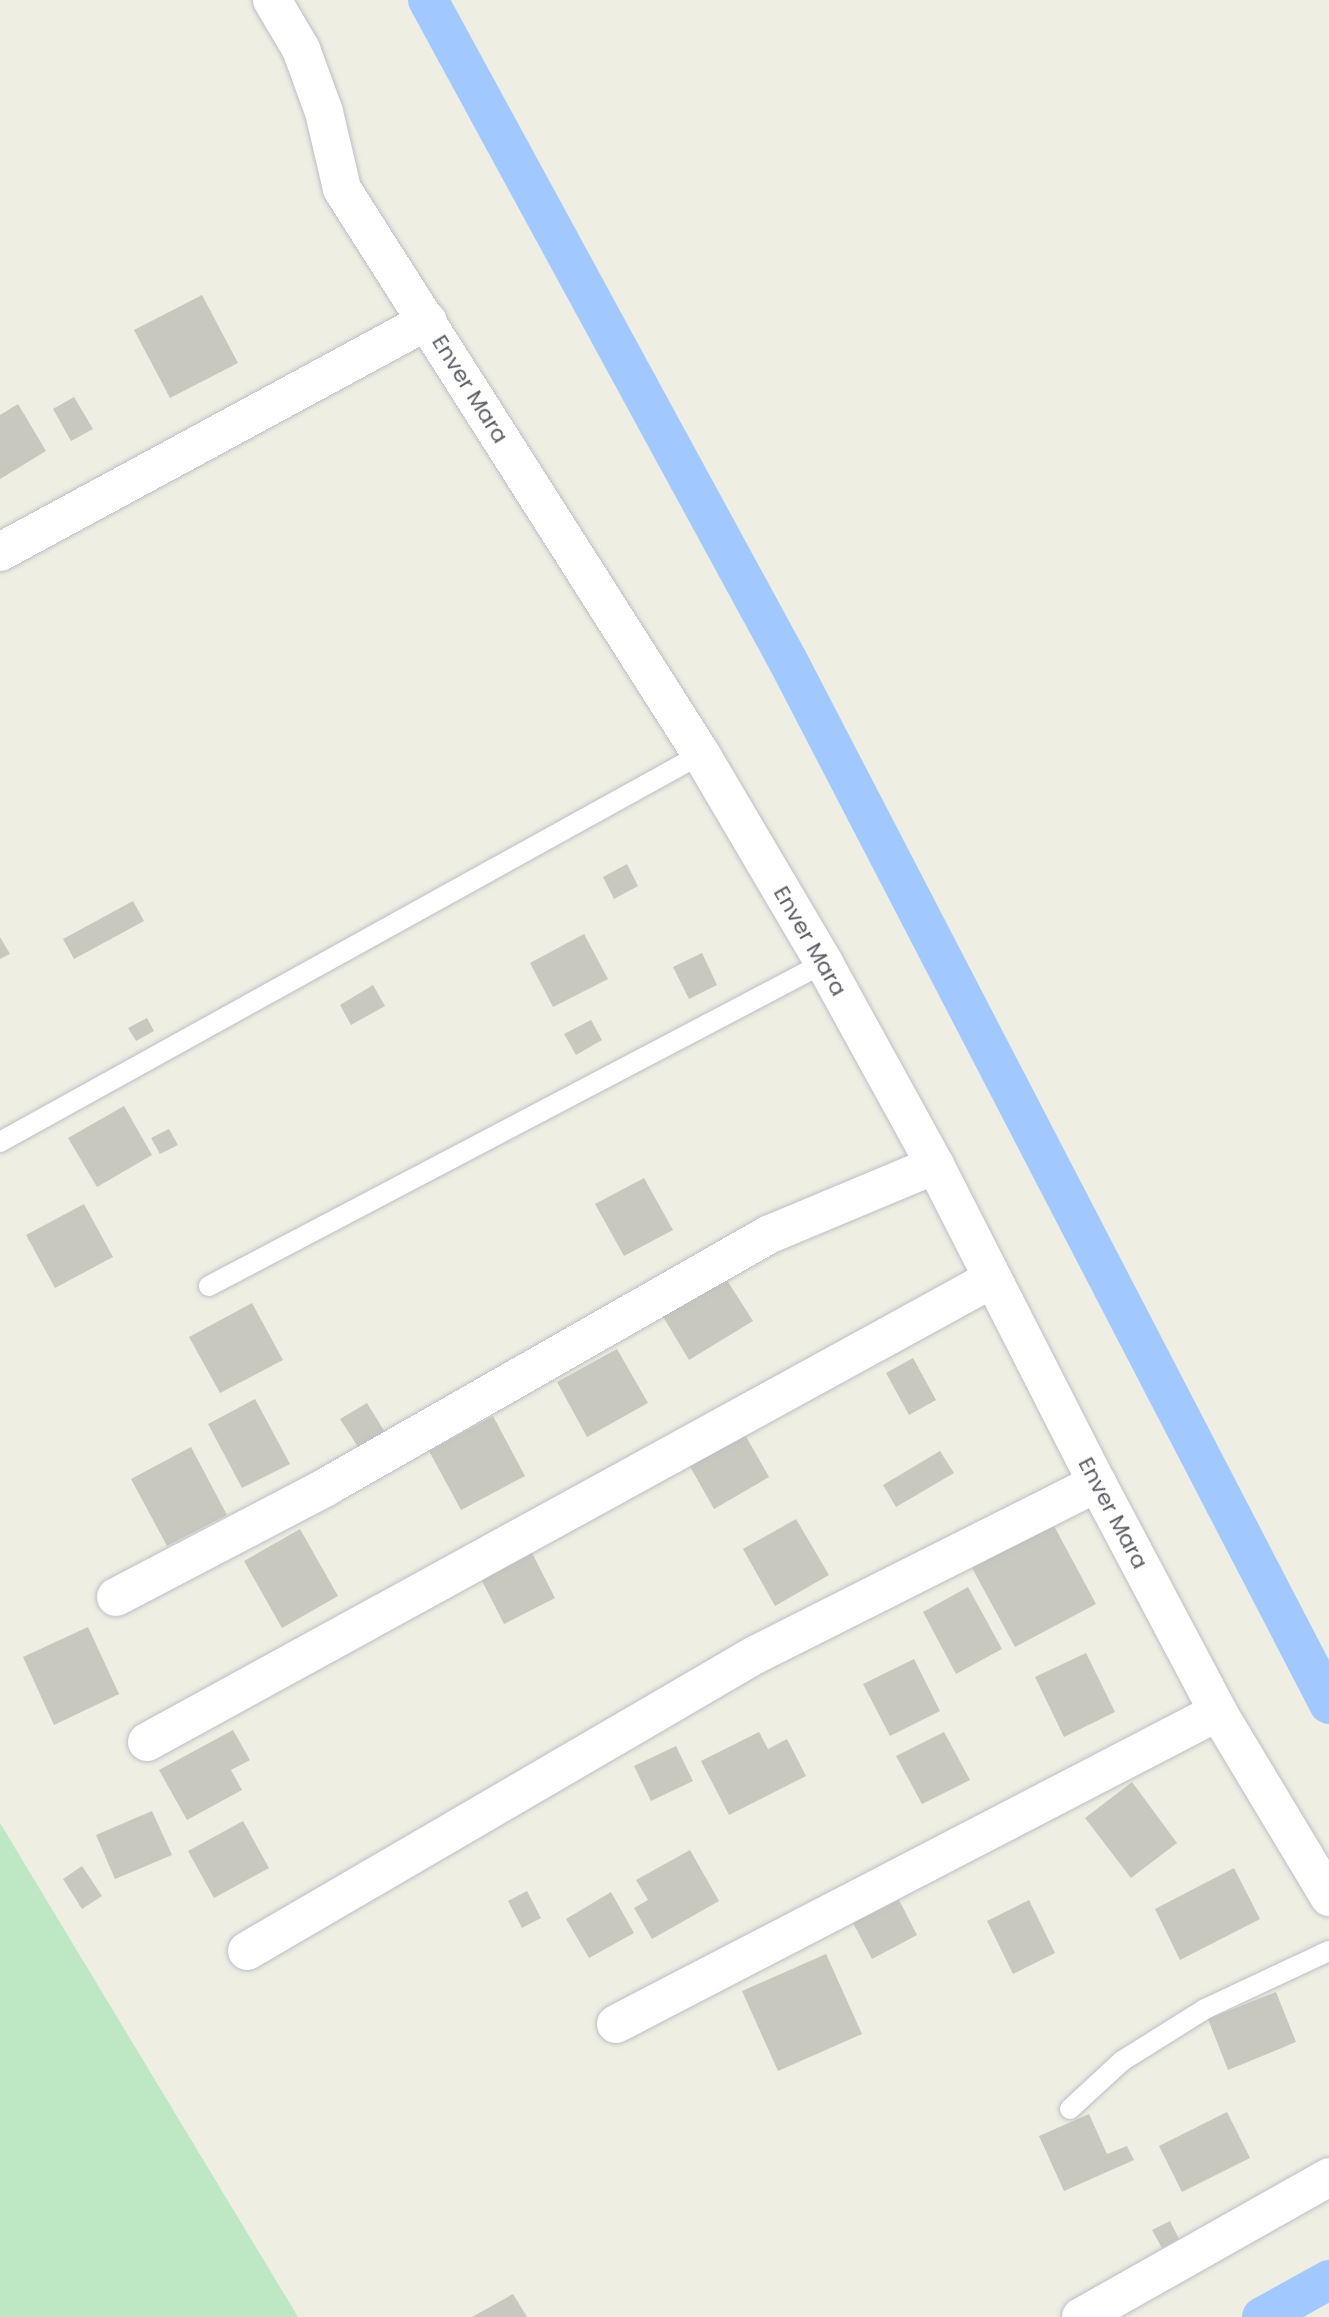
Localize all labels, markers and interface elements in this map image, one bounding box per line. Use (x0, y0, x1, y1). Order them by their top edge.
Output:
street label: Enver Mara (426, 330, 514, 448)
street label: Enver Mara (768, 881, 852, 1001)
street label: Enver Mara (1073, 1453, 1153, 1573)

